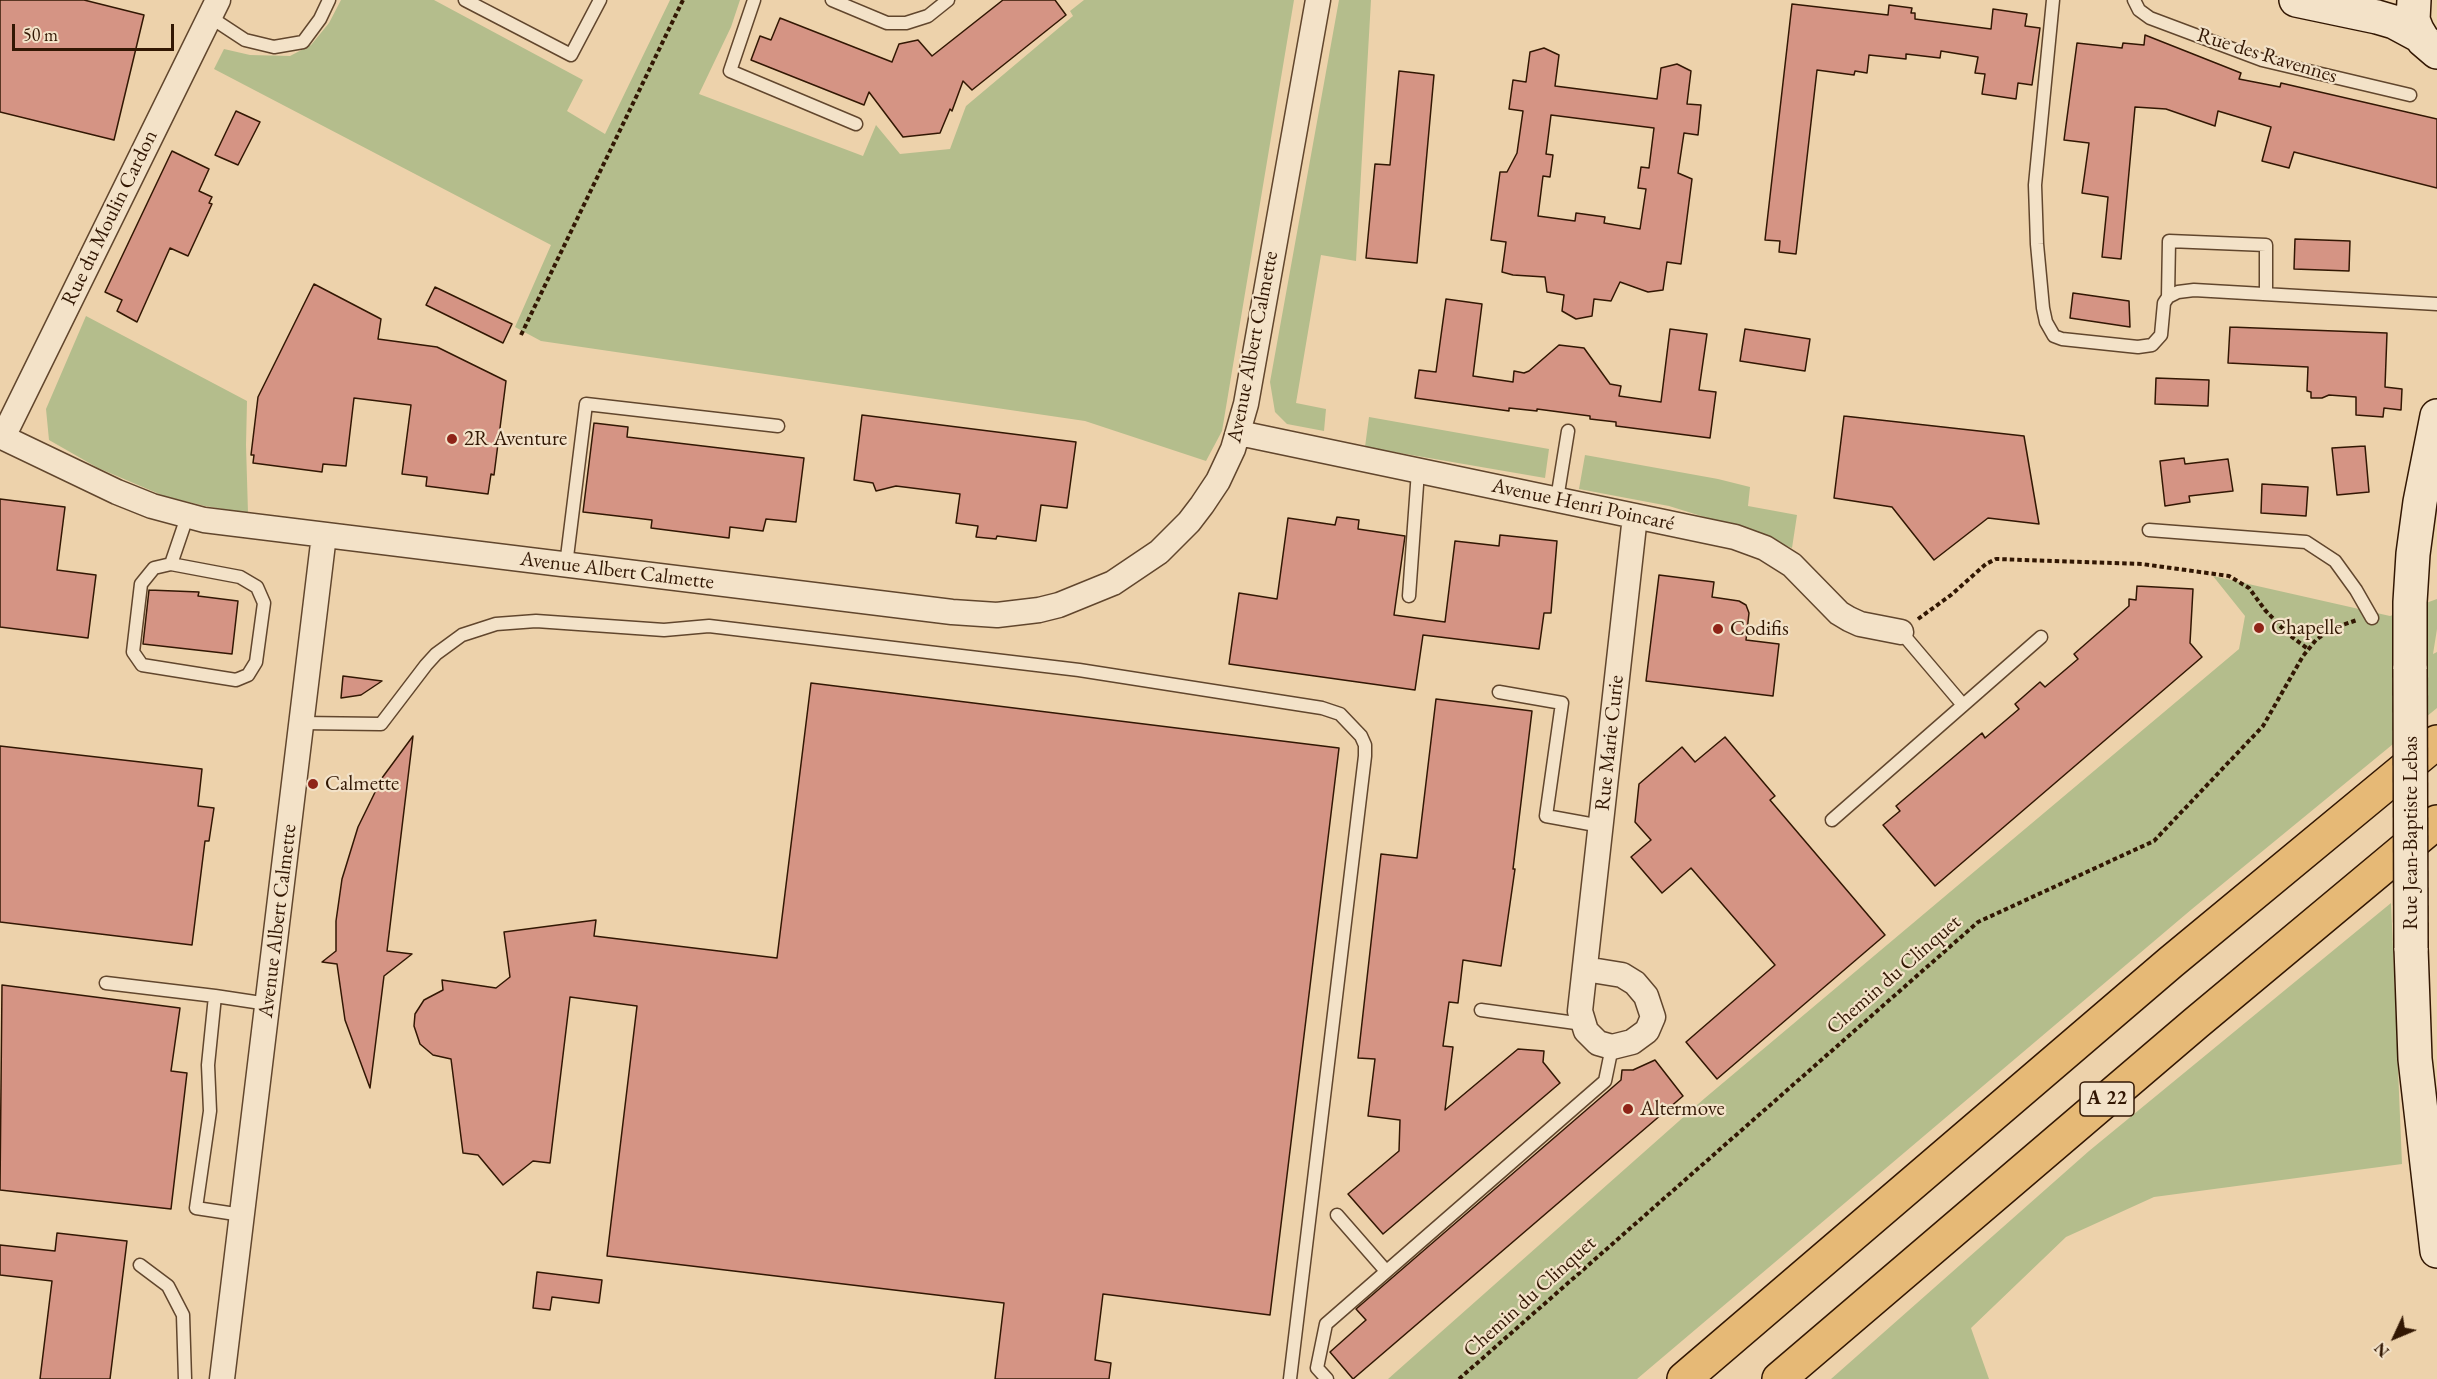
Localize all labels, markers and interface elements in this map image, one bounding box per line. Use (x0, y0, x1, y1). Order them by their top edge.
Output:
scale bar (15, 12, 177, 50)
text: 50 m (23, 23, 58, 46)
street label: Rue des Ravennes (2194, 23, 2340, 89)
street label: Rue du Moulin Cardon (57, 126, 163, 310)
street label: Avenue Albert Calmette (1222, 249, 1284, 445)
place label: 2R Aventure (464, 426, 567, 452)
marker: 2R Aventure (445, 432, 459, 446)
street label: Avenue Henri Poincaré (1489, 473, 1677, 537)
street label: Avenue Albert Calmette (519, 547, 715, 595)
place label: Chapelle (2271, 615, 2342, 641)
place label: Codifis (1730, 616, 1789, 642)
marker: Chapelle (2252, 621, 2266, 635)
marker: Codifis (1711, 622, 1725, 636)
street label: Rue Marie Curie (1590, 674, 1630, 812)
street label: Rue Jean-Baptiste Lebas (2398, 736, 2424, 930)
place label: Calmette (325, 771, 399, 797)
marker: Calmette (306, 777, 320, 791)
street label: Avenue Albert Calmette (254, 823, 302, 1019)
street label: Chemin du Clinquet (1822, 910, 1966, 1040)
road number: A 22 (2080, 1082, 2134, 1116)
place label: Altermove (1640, 1096, 1725, 1122)
marker: Altermove (1621, 1102, 1635, 1116)
street label: Chemin du Clinquet (1459, 1231, 1601, 1363)
north arrow (2365, 1307, 2425, 1367)
text: N (2370, 1338, 2394, 1362)

